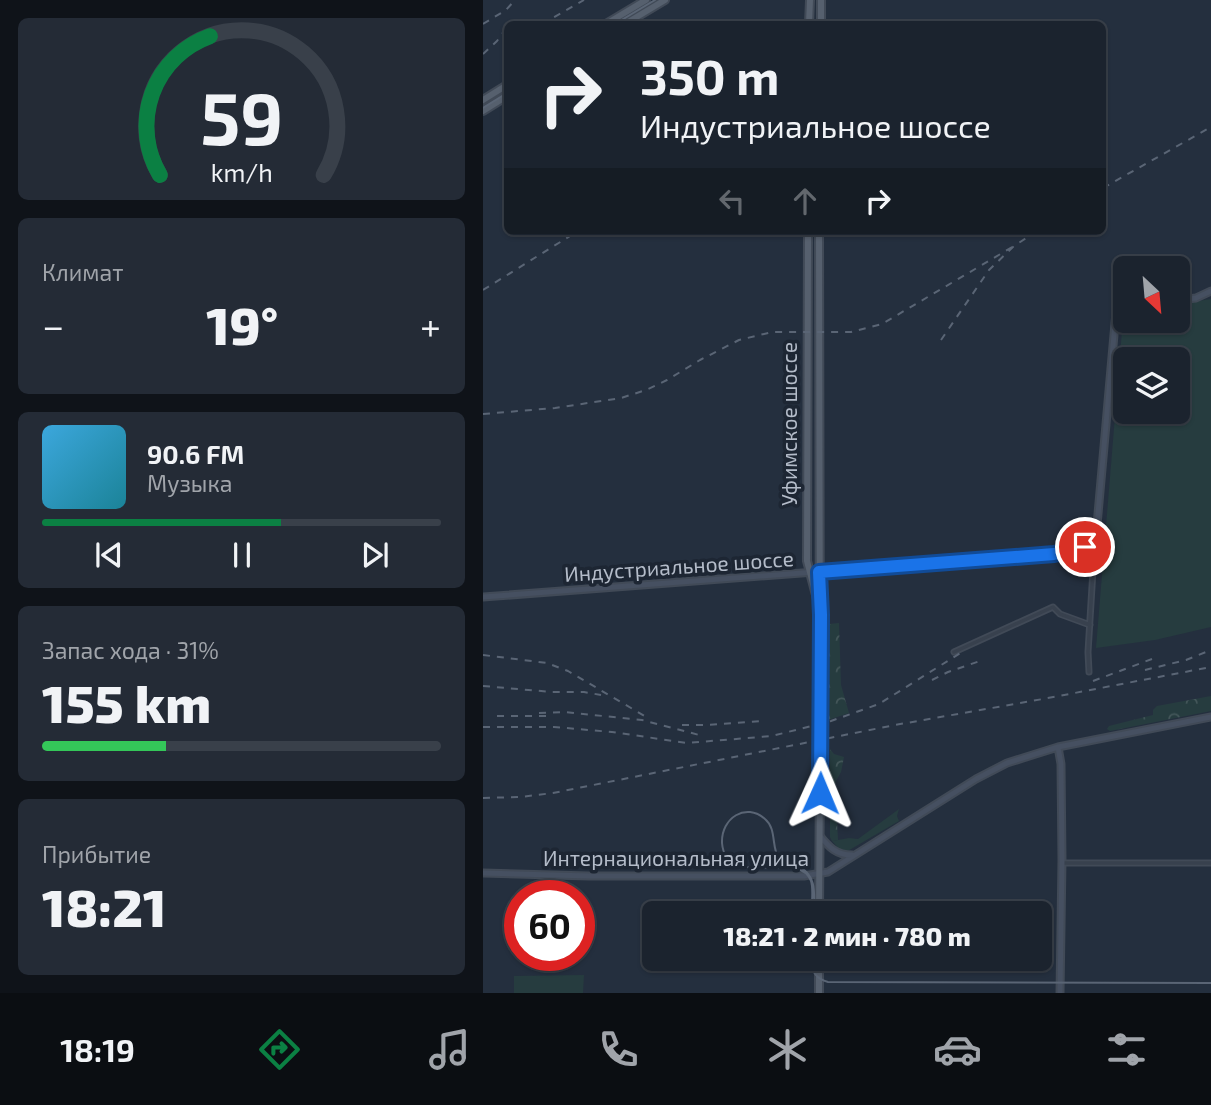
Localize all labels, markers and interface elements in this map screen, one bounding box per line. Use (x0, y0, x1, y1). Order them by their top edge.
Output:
text: 350 m (640, 46, 780, 105)
icon: right (525, 49, 616, 140)
text: 59 (200, 72, 283, 160)
text: Индустриальное шоссе (640, 106, 991, 144)
text: km/h (210, 157, 273, 187)
icon: left (713, 182, 751, 220)
icon: ahead (786, 182, 824, 220)
icon: right (859, 182, 897, 220)
north arrow (1113, 256, 1190, 332)
map controls (1113, 256, 1190, 424)
text: Климат (42, 258, 123, 286)
text: 19° (206, 293, 278, 355)
text: − (42, 302, 64, 348)
text: + (420, 302, 441, 348)
street label: Уфимское шоссе (776, 342, 801, 506)
button: layers (1113, 347, 1190, 424)
text: 90.6 FM (147, 438, 244, 469)
text: Музыка (147, 469, 232, 497)
pin (1055, 517, 1115, 577)
icon: arrive (1066, 528, 1104, 566)
icon: previous (90, 536, 128, 574)
icon: pause (223, 536, 261, 574)
icon: next (356, 536, 394, 574)
street label: Индустриальное шоссе (563, 545, 795, 587)
text: Запас хода · 31% (42, 636, 219, 664)
text: 155 km (42, 671, 211, 733)
position arrow (783, 756, 857, 830)
text: Прибытие (42, 840, 151, 868)
street label: Интернациональная улица (543, 845, 809, 871)
text: 18:21 (42, 875, 166, 937)
speed limit sign: 60 (504, 880, 595, 971)
text: 18:21 · 2 мин · 780 m (723, 920, 971, 951)
icon: directions (255, 1025, 304, 1074)
icon: music (425, 1025, 474, 1074)
icon: phone (594, 1025, 643, 1074)
icon: climate (763, 1025, 812, 1074)
icon: car (933, 1025, 982, 1074)
icon: filters (1102, 1025, 1151, 1074)
text: 18:19 (60, 1030, 135, 1068)

